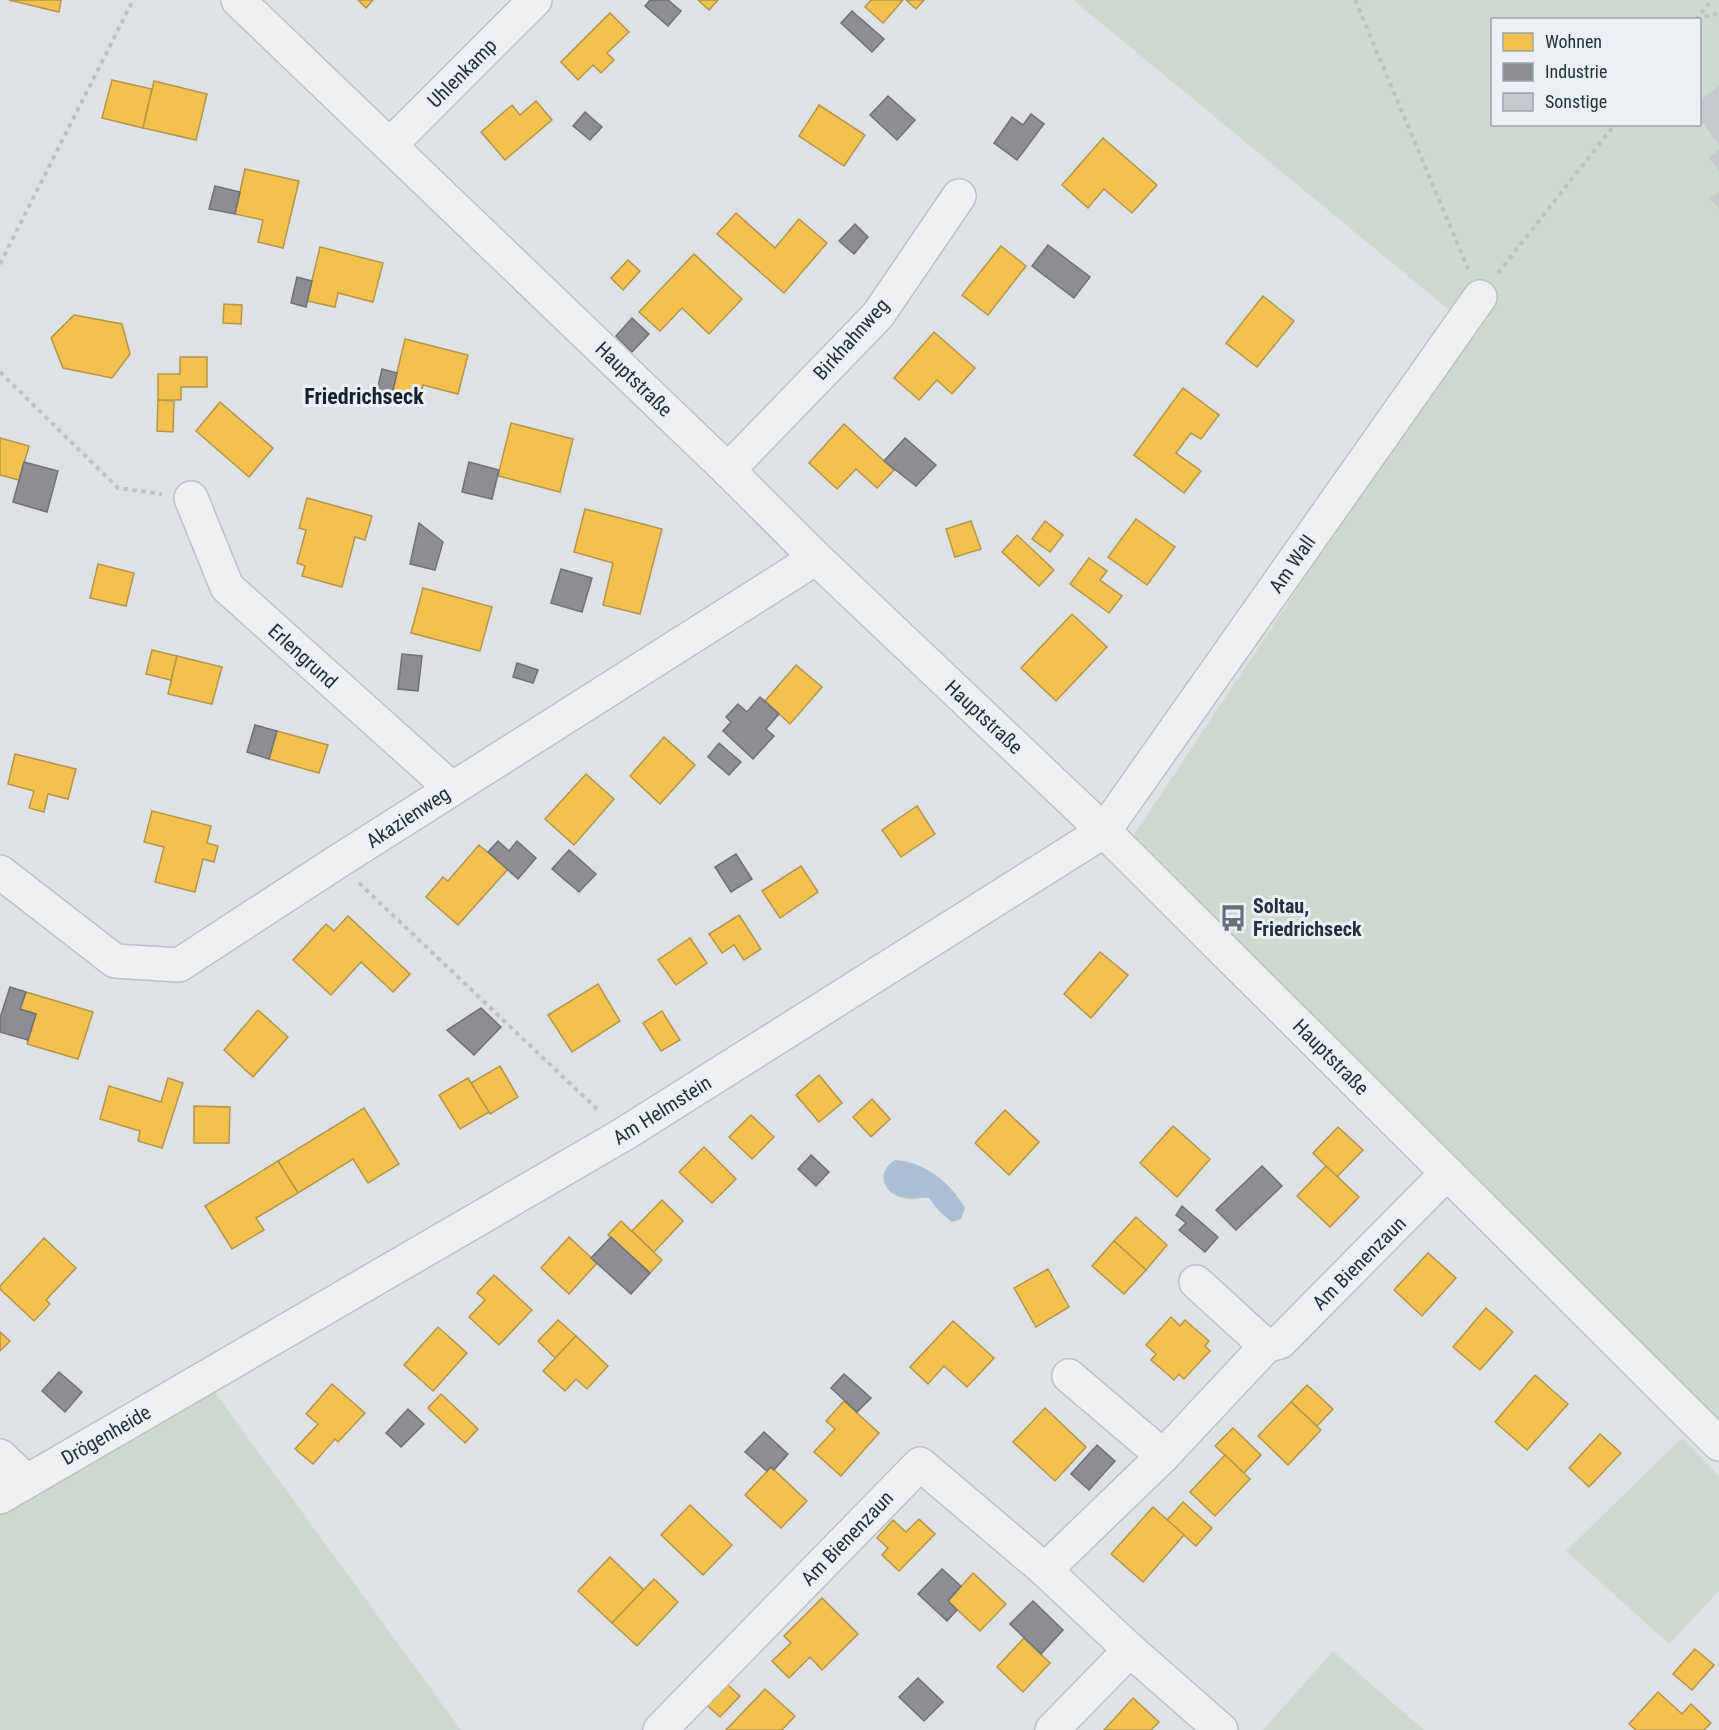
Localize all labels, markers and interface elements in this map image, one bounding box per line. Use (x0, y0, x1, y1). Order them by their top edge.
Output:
legend (1491, 18, 1701, 126)
text: Wohnen (1545, 31, 1602, 52)
street label: Uhlenkamp (422, 33, 502, 113)
text: Industrie (1545, 61, 1607, 82)
text: Sonstige (1545, 91, 1607, 112)
street label: Birkhahnweg (808, 293, 894, 385)
street label: Hauptstraße (591, 336, 677, 422)
district label: Friedrichseck (304, 384, 424, 409)
street label: Am Wall (1264, 531, 1320, 597)
street label: Erlengrund (263, 619, 343, 693)
street label: Hauptstraße (940, 675, 1028, 759)
street label: Akazienweg (362, 781, 454, 853)
place label: Soltau, Friedrichseck (1253, 894, 1362, 941)
bus stop icon: Soltau, Friedrichseck (1218, 903, 1248, 933)
street label: Hauptstraße (1288, 1014, 1374, 1100)
street label: Am Helmstein (608, 1070, 716, 1150)
street label: Am Bienenzaun (1307, 1211, 1411, 1315)
street label: Drögenheide (57, 1400, 155, 1470)
street label: Am Bienenzaun (796, 1486, 898, 1590)

